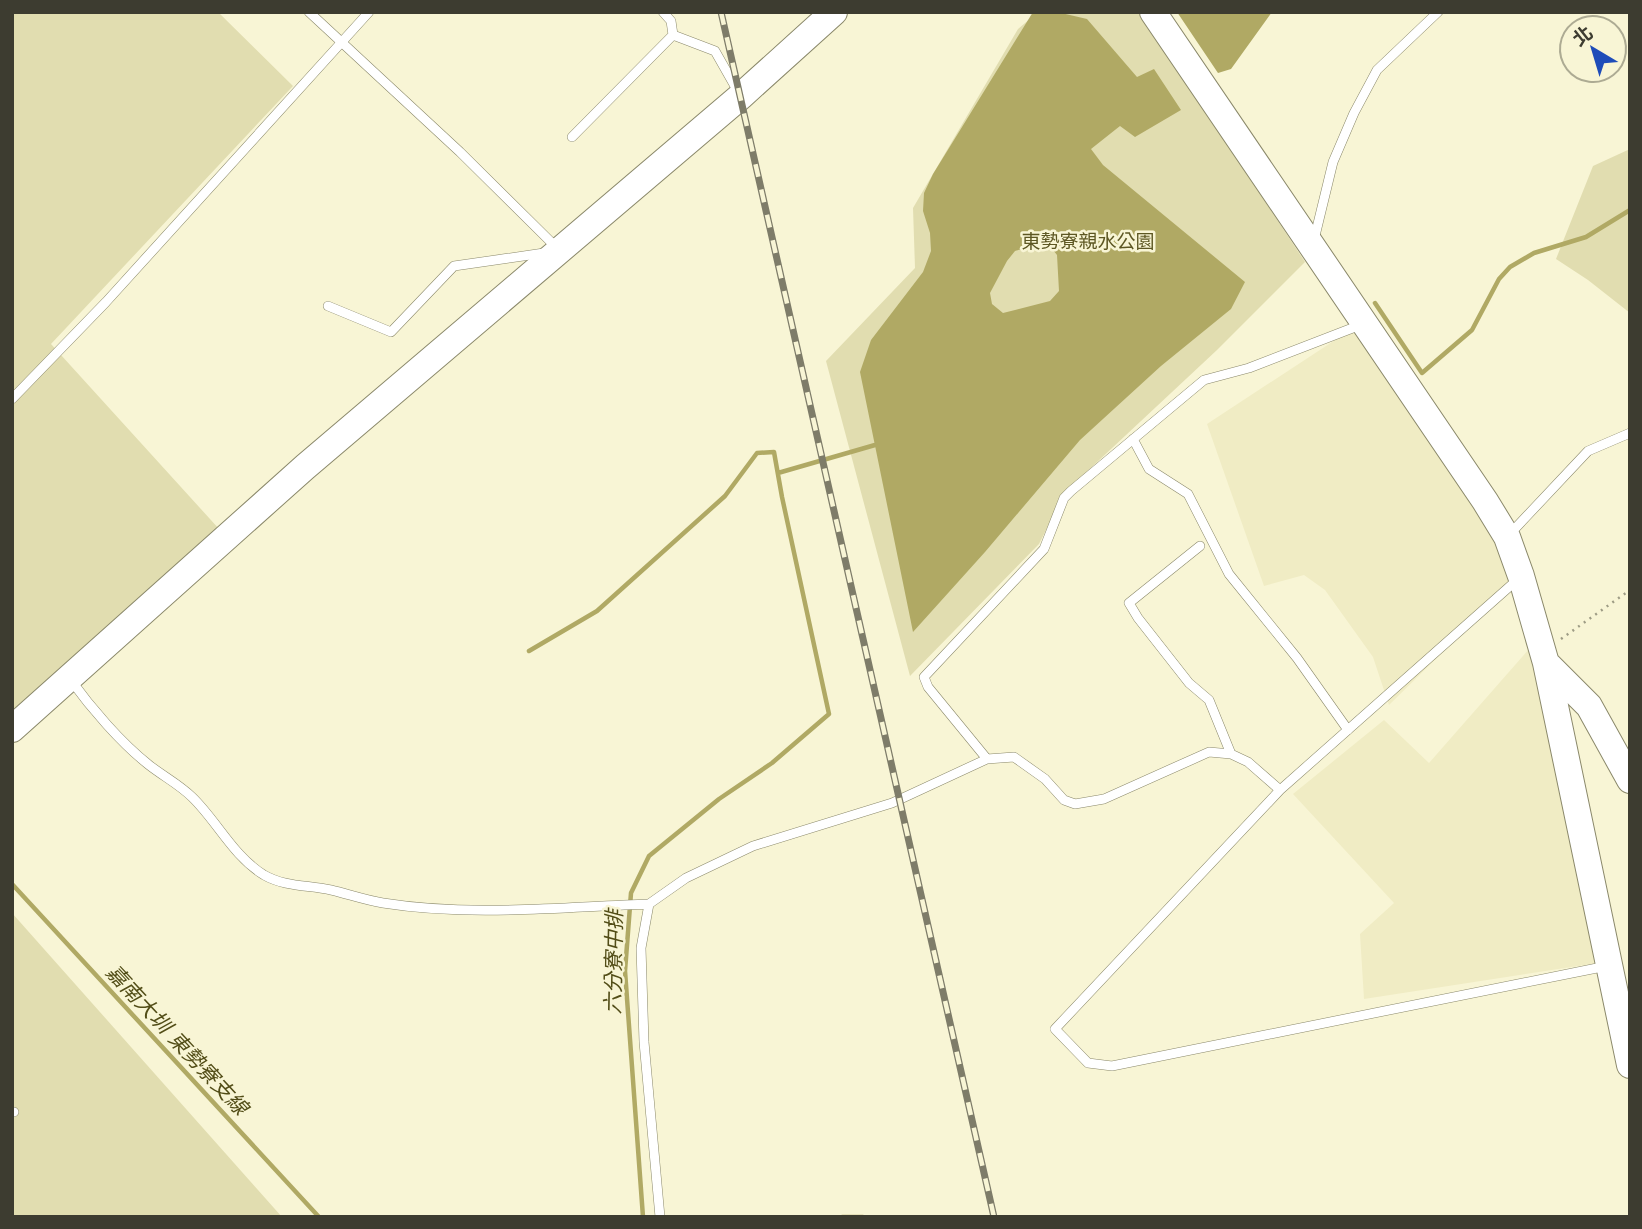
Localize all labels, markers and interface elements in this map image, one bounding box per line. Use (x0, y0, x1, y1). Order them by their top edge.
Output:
north arrow (1558, 14, 1628, 84)
text: 北 (1568, 21, 1597, 51)
park label: 東勢寮親水公園 (1021, 230, 1155, 253)
water label: 六分寮中排 (600, 906, 627, 1015)
water label: 嘉南大圳 東勢寮支線 (101, 959, 255, 1121)

